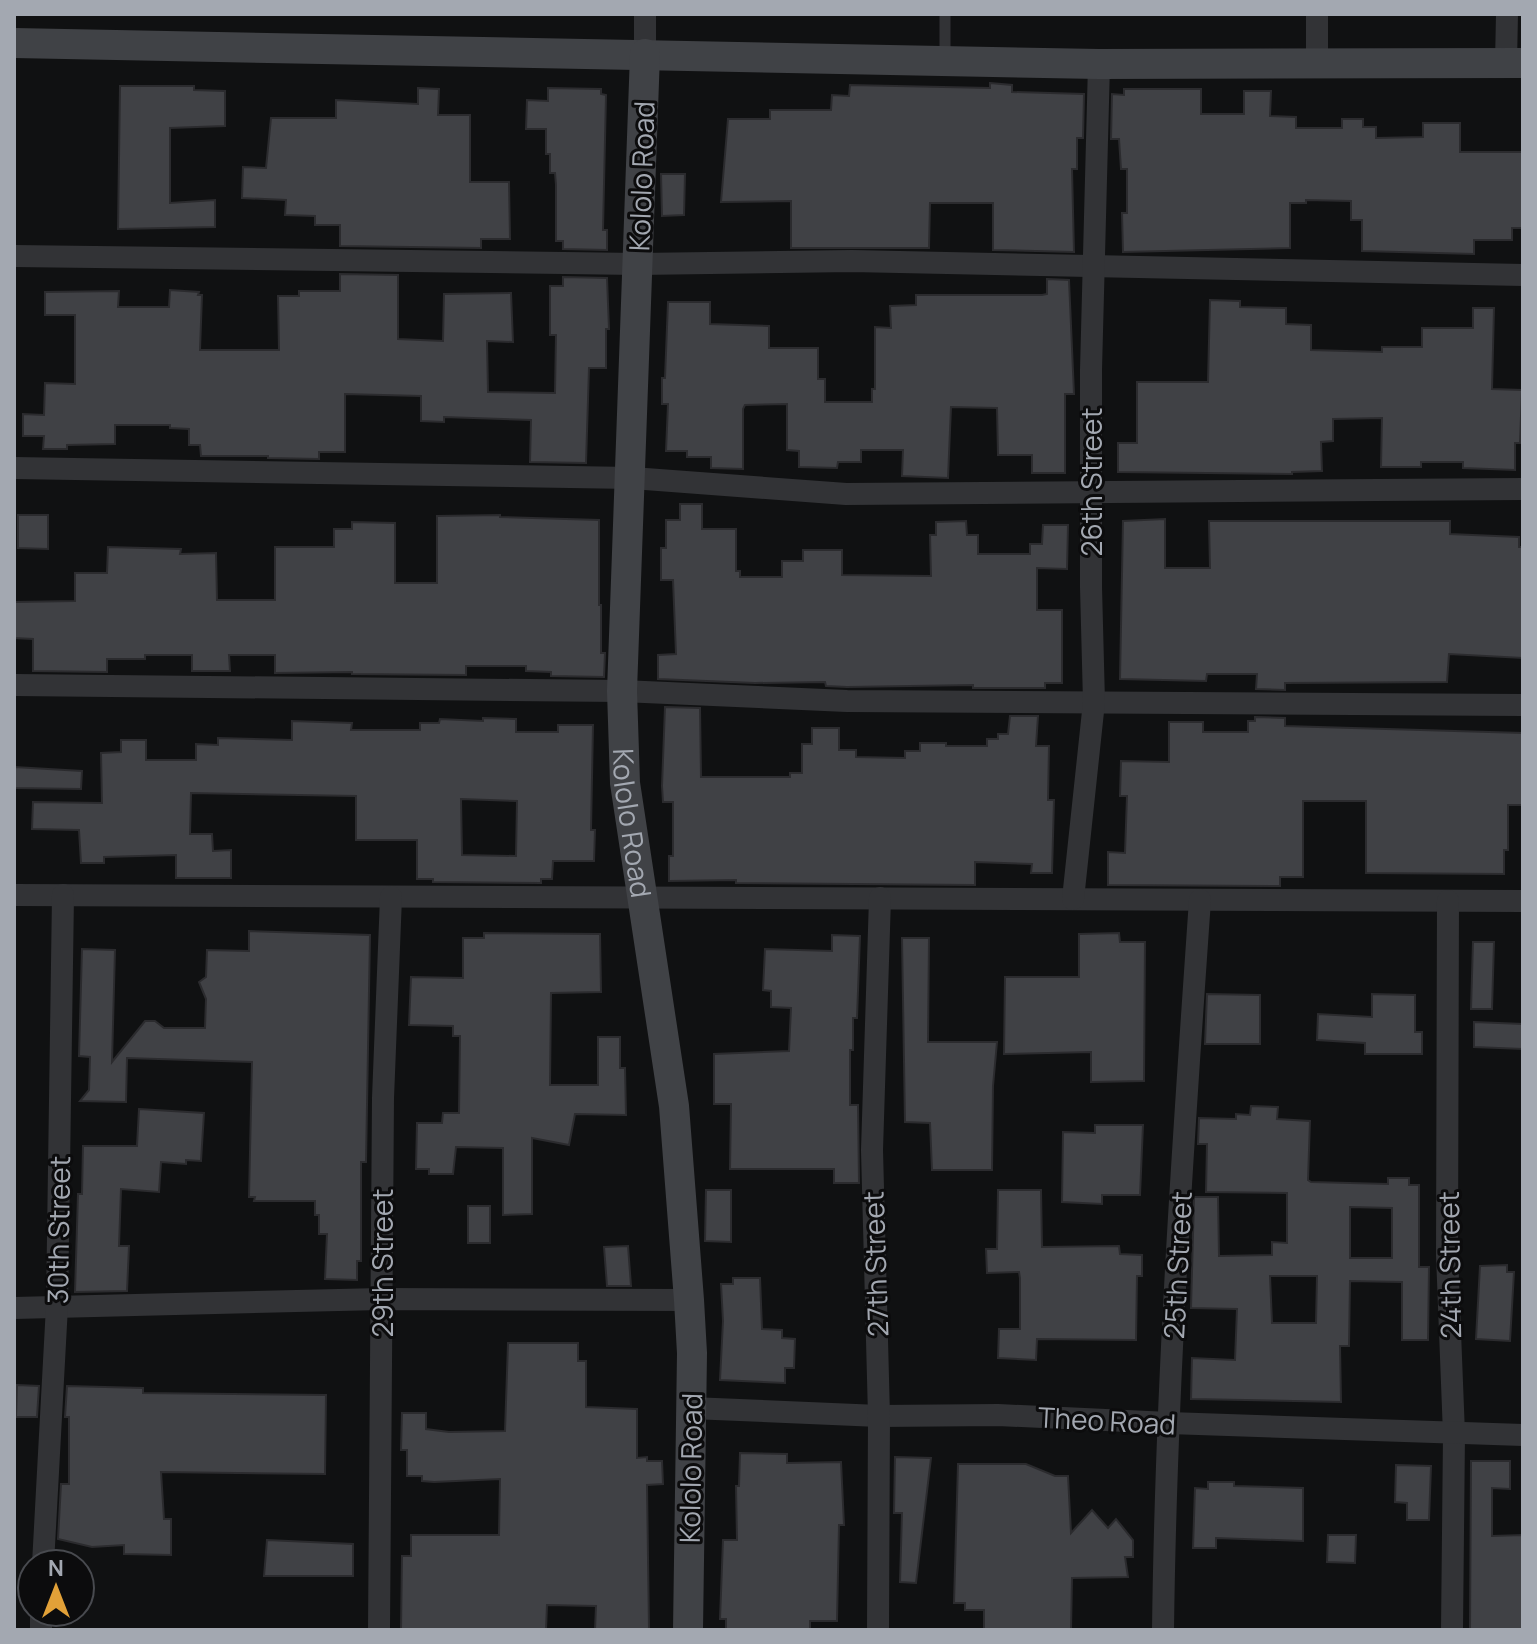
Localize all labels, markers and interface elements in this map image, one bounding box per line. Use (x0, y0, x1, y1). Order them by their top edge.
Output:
street label: Kololo Road (619, 100, 663, 252)
street label: 26th Street (1072, 407, 1110, 557)
street label: Kololo Road (605, 748, 661, 900)
street label: 30th Street (38, 1156, 78, 1304)
street label: 29th Street (363, 1188, 401, 1338)
street label: 25th Street (1154, 1190, 1200, 1340)
street label: 27th Street (853, 1191, 897, 1337)
street label: 24th Street (1429, 1191, 1469, 1339)
street label: Kololo Road (670, 1393, 710, 1543)
street label: Theo Road (1037, 1397, 1177, 1443)
north arrow (16, 1548, 96, 1628)
text: N (48, 1553, 64, 1583)

